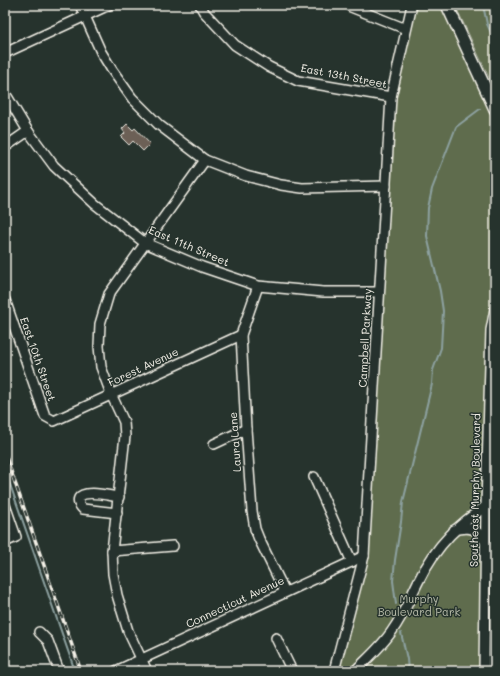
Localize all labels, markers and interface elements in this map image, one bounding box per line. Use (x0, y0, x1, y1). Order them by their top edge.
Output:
street label: East 13th Street (300, 60, 389, 91)
street label: East 11th Street (147, 222, 232, 269)
street label: Campbell Parkway (354, 288, 375, 388)
street label: East 10th Street (17, 315, 60, 403)
street label: Forest Avenue (105, 343, 181, 390)
street label: Laura Lane (225, 411, 244, 473)
street label: Southeast Murphy Boulevard (466, 413, 483, 567)
street label: Connecticut Avenue (183, 572, 287, 631)
park label: Murphy Boulevard Park (378, 591, 460, 619)

